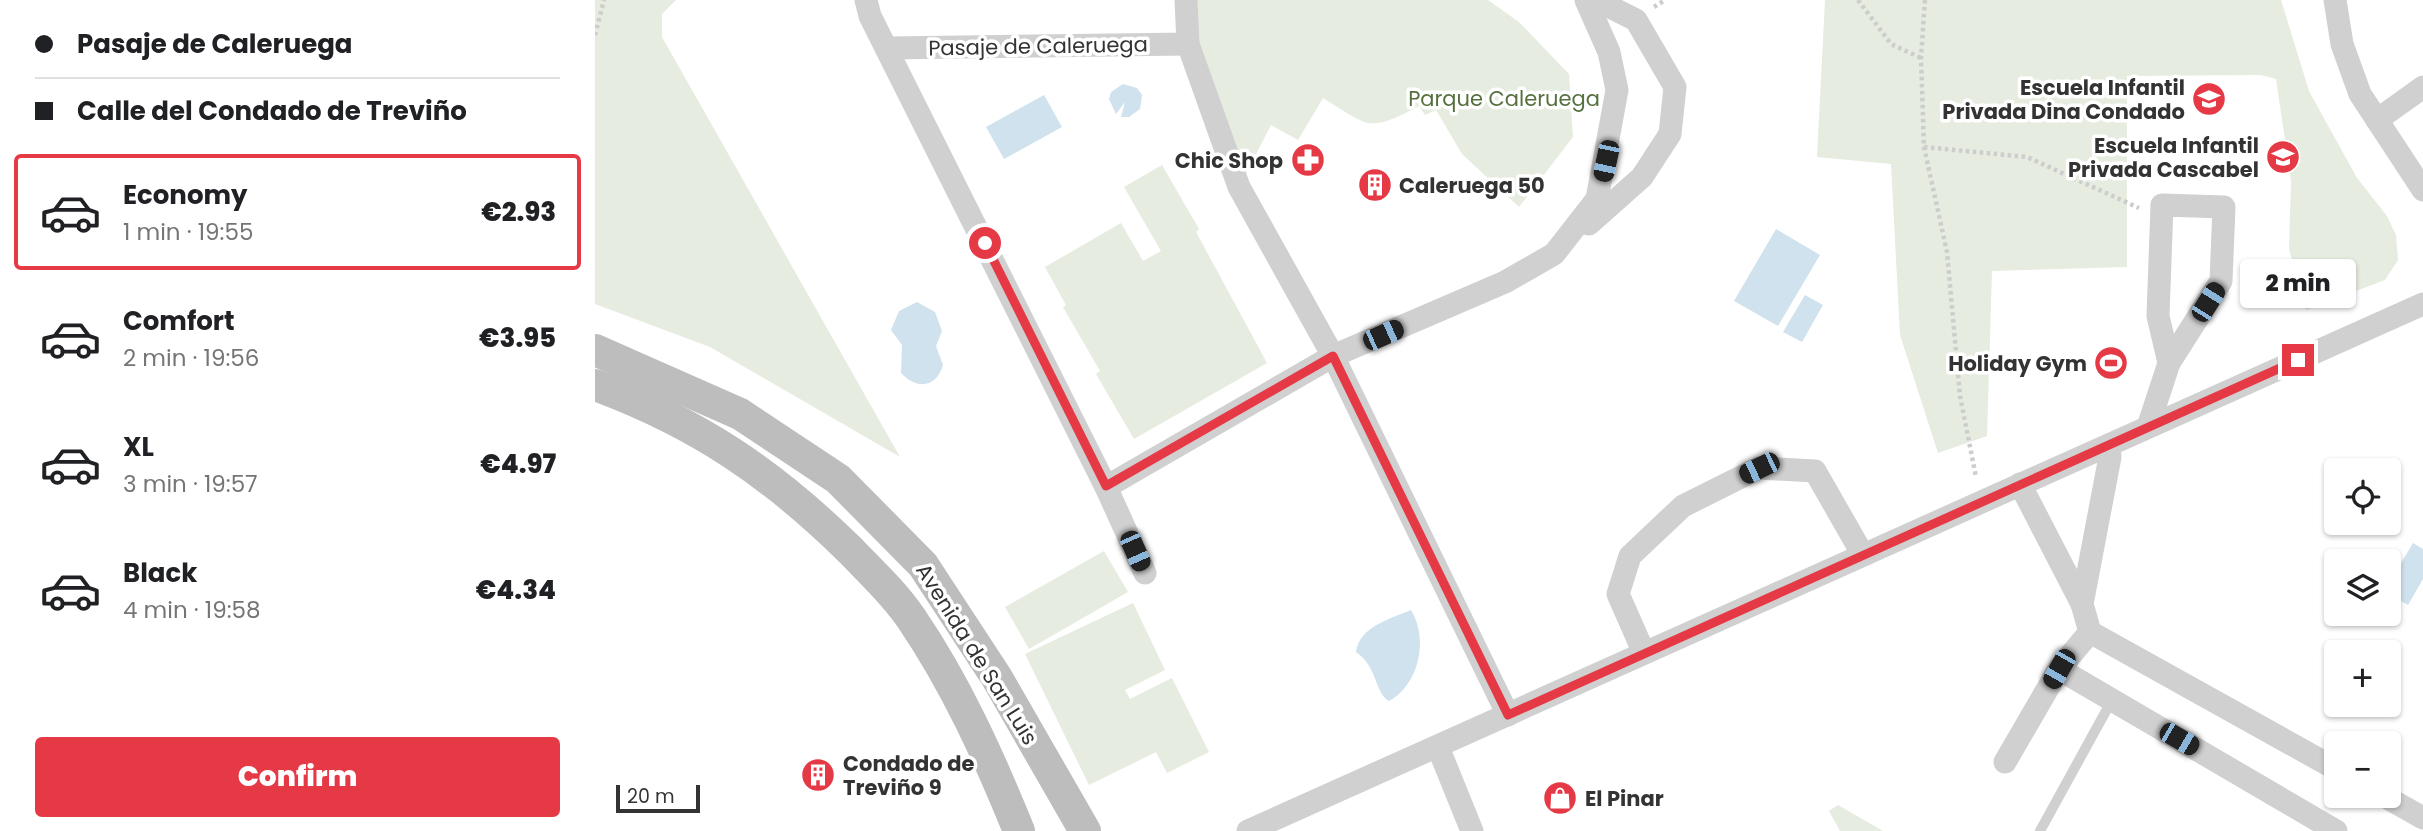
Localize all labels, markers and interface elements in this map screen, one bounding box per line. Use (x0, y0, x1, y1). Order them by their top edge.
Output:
text: Pasaje de Caleruega (77, 26, 353, 62)
street label: Pasaje de Caleruega (928, 30, 1148, 62)
place label: Escuela Infantil Privada Dina Condado (1942, 73, 2185, 126)
school or university icon: Escuela Infantil Privada Dina Condado (2190, 80, 2228, 118)
park label: Parque Caleruega (1408, 84, 1600, 113)
text: Calle del Condado de Treviño (77, 93, 467, 129)
place label: Escuela Infantil Privada Cascabel (2068, 131, 2259, 184)
car (1592, 138, 1621, 184)
school or university icon: Escuela Infantil Privada Cascabel (2264, 138, 2302, 176)
pharmacy icon: Chic Shop (1289, 141, 1327, 179)
place label: Chic Shop (1175, 146, 1283, 175)
building icon: Caleruega 50 (1356, 166, 1394, 204)
place label: Caleruega 50 (1399, 171, 1545, 200)
text: Economy (123, 177, 247, 213)
icon: car (39, 181, 102, 244)
text: €2.93 (481, 194, 556, 230)
text: 1 min · 19:55 (123, 216, 253, 248)
route start (969, 227, 1001, 259)
callout: 2 min (2240, 258, 2356, 308)
text: 2 min (2266, 267, 2330, 299)
car (2188, 279, 2229, 325)
text: Comfort (123, 303, 235, 339)
icon: car (39, 307, 102, 370)
car (1360, 317, 1407, 353)
text: €3.95 (479, 320, 556, 356)
text: 2 min · 19:56 (123, 342, 259, 374)
sports icon: Holiday Gym (2092, 344, 2130, 382)
route end (2282, 344, 2314, 376)
place label: Holiday Gym (1948, 349, 2087, 378)
text: XL (123, 429, 154, 465)
icon: car (39, 433, 102, 496)
text: €4.97 (480, 446, 556, 482)
car (1736, 449, 1783, 487)
map controls (2324, 458, 2401, 808)
button: locate (2324, 458, 2401, 535)
text: 3 min · 19:57 (123, 468, 258, 500)
car (1117, 528, 1154, 574)
button: layers (2324, 549, 2401, 626)
text: Black (123, 555, 197, 591)
street label: Avenida de San Luis (909, 558, 1045, 750)
icon: car (39, 559, 102, 622)
text: €4.34 (476, 572, 556, 608)
text: 4 min · 19:58 (123, 594, 261, 626)
button: + (2324, 640, 2401, 717)
car (2040, 646, 2079, 692)
car (2156, 719, 2203, 759)
button: − (2324, 731, 2401, 808)
button: Confirm (35, 737, 560, 817)
place label: Condado de Treviño 9 (843, 749, 974, 802)
building icon: Condado de Treviño 9 (799, 756, 837, 794)
shop icon: El Pinar (1541, 779, 1579, 817)
scale bar (616, 782, 700, 814)
text: 20 m (627, 783, 675, 810)
place label: El Pinar (1585, 784, 1664, 813)

